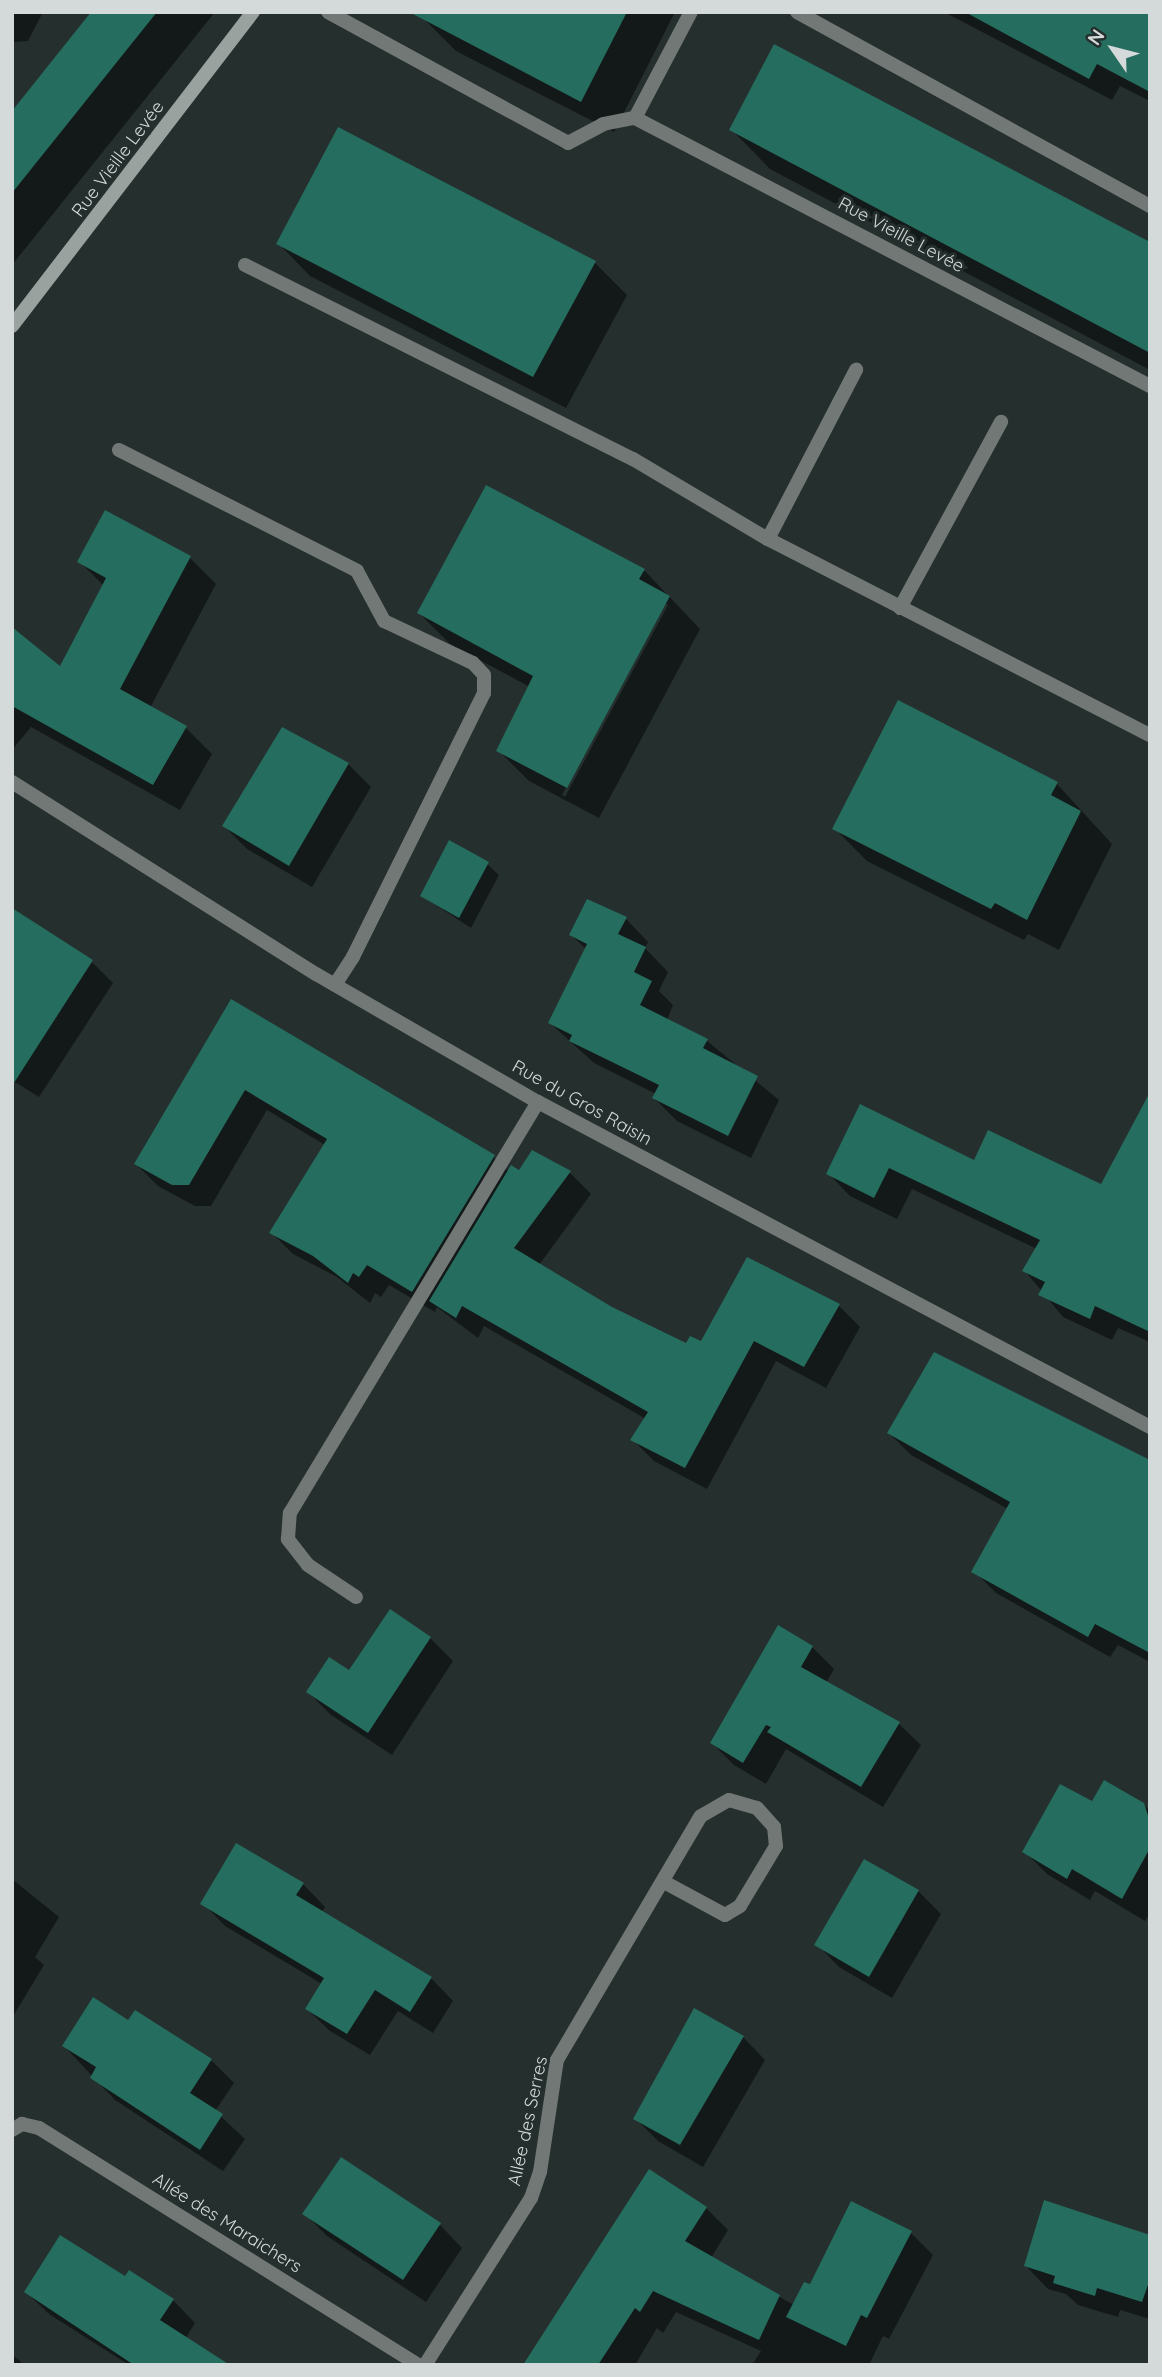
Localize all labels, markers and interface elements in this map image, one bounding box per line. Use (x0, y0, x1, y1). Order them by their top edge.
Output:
north arrow (1078, 14, 1148, 84)
text: N (1082, 24, 1110, 50)
street label: Rue Vieille Levée (67, 97, 169, 221)
street label: Rue Vieille Levée (834, 193, 968, 277)
street label: Rue du Gros Raisin (508, 1056, 656, 1150)
street label: Allée des Serres (504, 2054, 552, 2188)
street label: Allée des Maraichers (148, 2168, 306, 2278)

